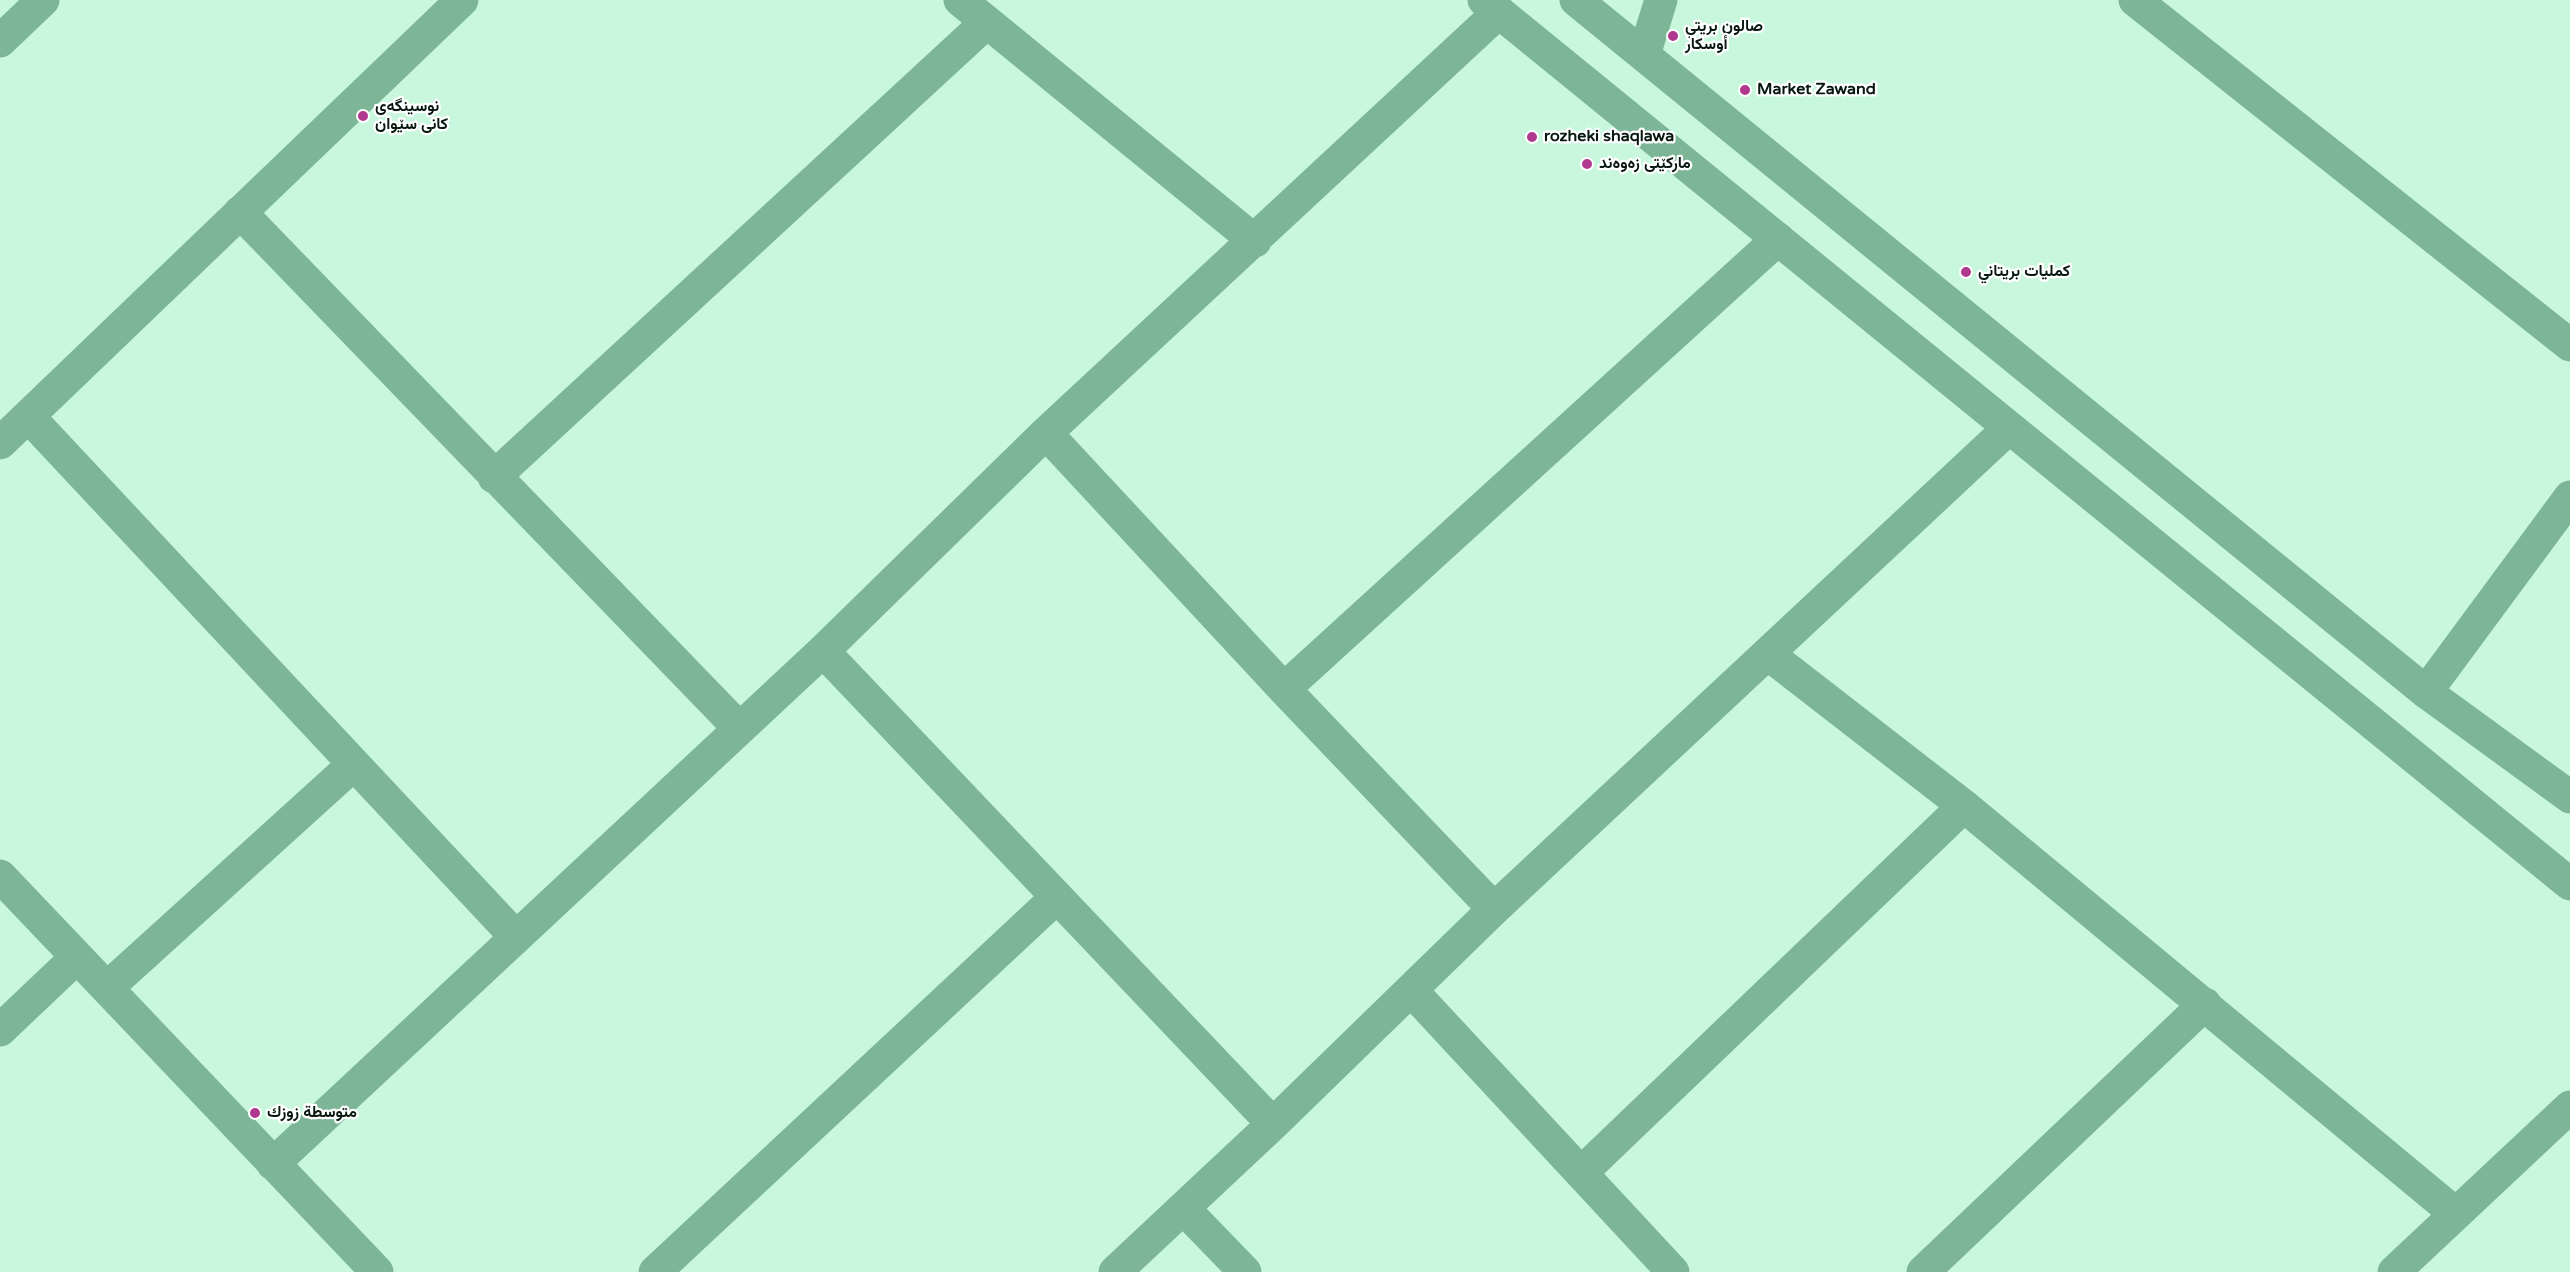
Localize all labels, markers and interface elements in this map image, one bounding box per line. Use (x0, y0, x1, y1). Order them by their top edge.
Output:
place label: صالون بريتي أوسكار (1685, 17, 1763, 55)
marker: صالون بريتي أوسكار (1666, 29, 1680, 43)
place label: Market Zawand (1757, 80, 1876, 100)
marker: Market Zawand (1738, 83, 1752, 97)
place label: نوسینگەی کانی سێوان (375, 97, 448, 135)
marker: نوسینگەی کانی سێوان (356, 109, 370, 123)
place label: rozheki shaqlawa (1544, 127, 1674, 147)
marker: rozheki shaqlawa (1525, 130, 1539, 144)
place label: مارکێتی زەوەند (1599, 154, 1691, 174)
marker: مارکێتی زەوەند (1580, 157, 1594, 171)
place label: كمليات بريتاني (1978, 262, 2070, 282)
marker: كمليات بريتاني (1959, 265, 1973, 279)
place label: متوسطة زوزك (267, 1103, 357, 1123)
marker: متوسطة زوزك (248, 1106, 262, 1120)

